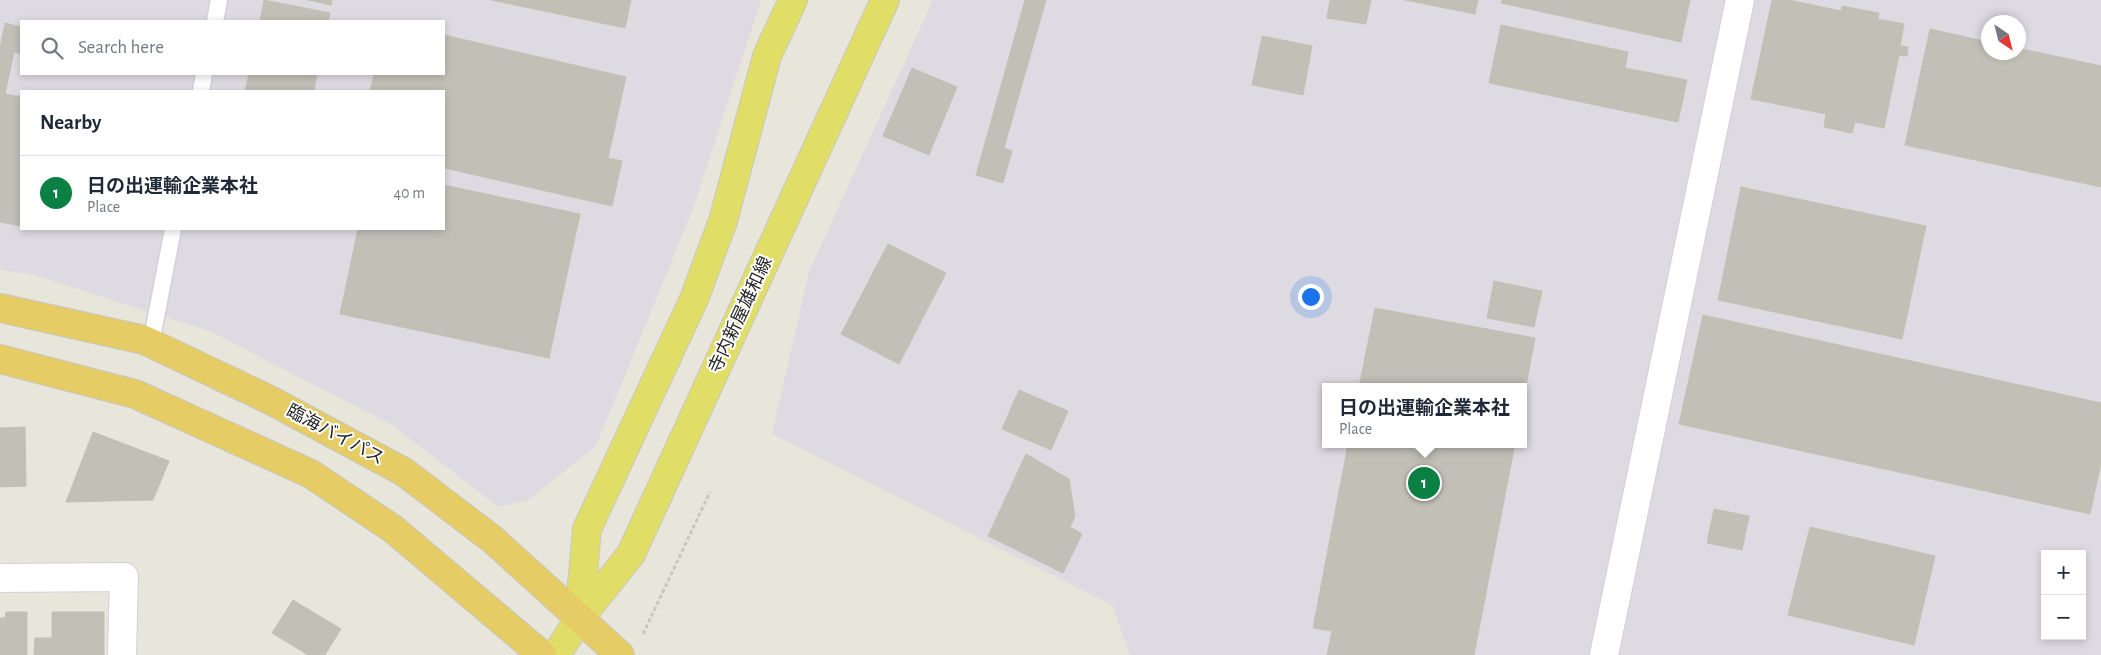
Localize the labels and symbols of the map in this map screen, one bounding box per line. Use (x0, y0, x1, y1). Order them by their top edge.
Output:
north arrow (1981, 15, 2026, 60)
street label: 寺内新屋雄和線 (704, 253, 776, 376)
your location (1298, 284, 1324, 310)
street label: 臨海バイパス (283, 400, 388, 468)
pin: 1 (1408, 464, 1440, 502)

